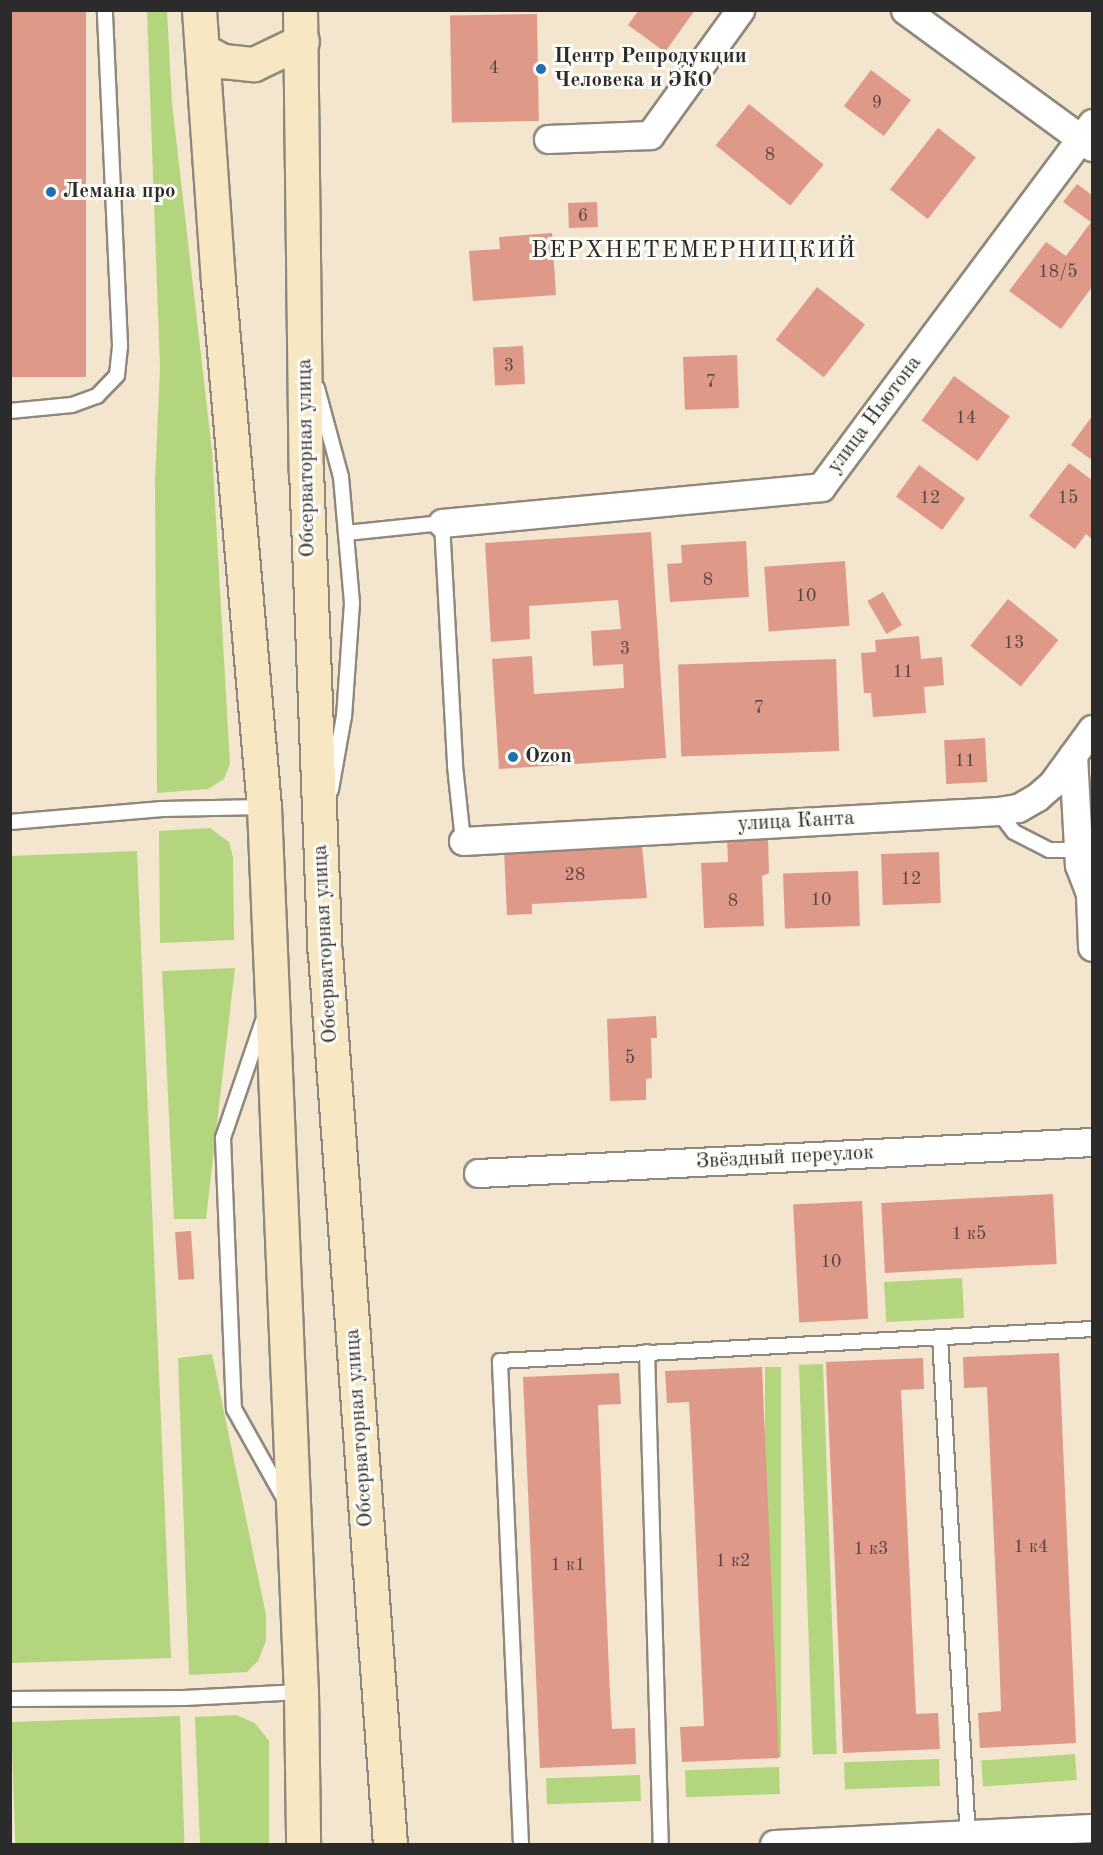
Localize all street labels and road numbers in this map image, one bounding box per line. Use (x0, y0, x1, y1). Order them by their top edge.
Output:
street label: улица Ньютона (823, 351, 927, 479)
street label: Обсерваторная улица (293, 358, 321, 558)
street label: улица Канта (737, 806, 855, 838)
street label: Обсерваторная улица (308, 844, 344, 1044)
street label: Звёздный переулок (695, 1141, 875, 1175)
street label: Обсерваторная улица (340, 1328, 380, 1528)

